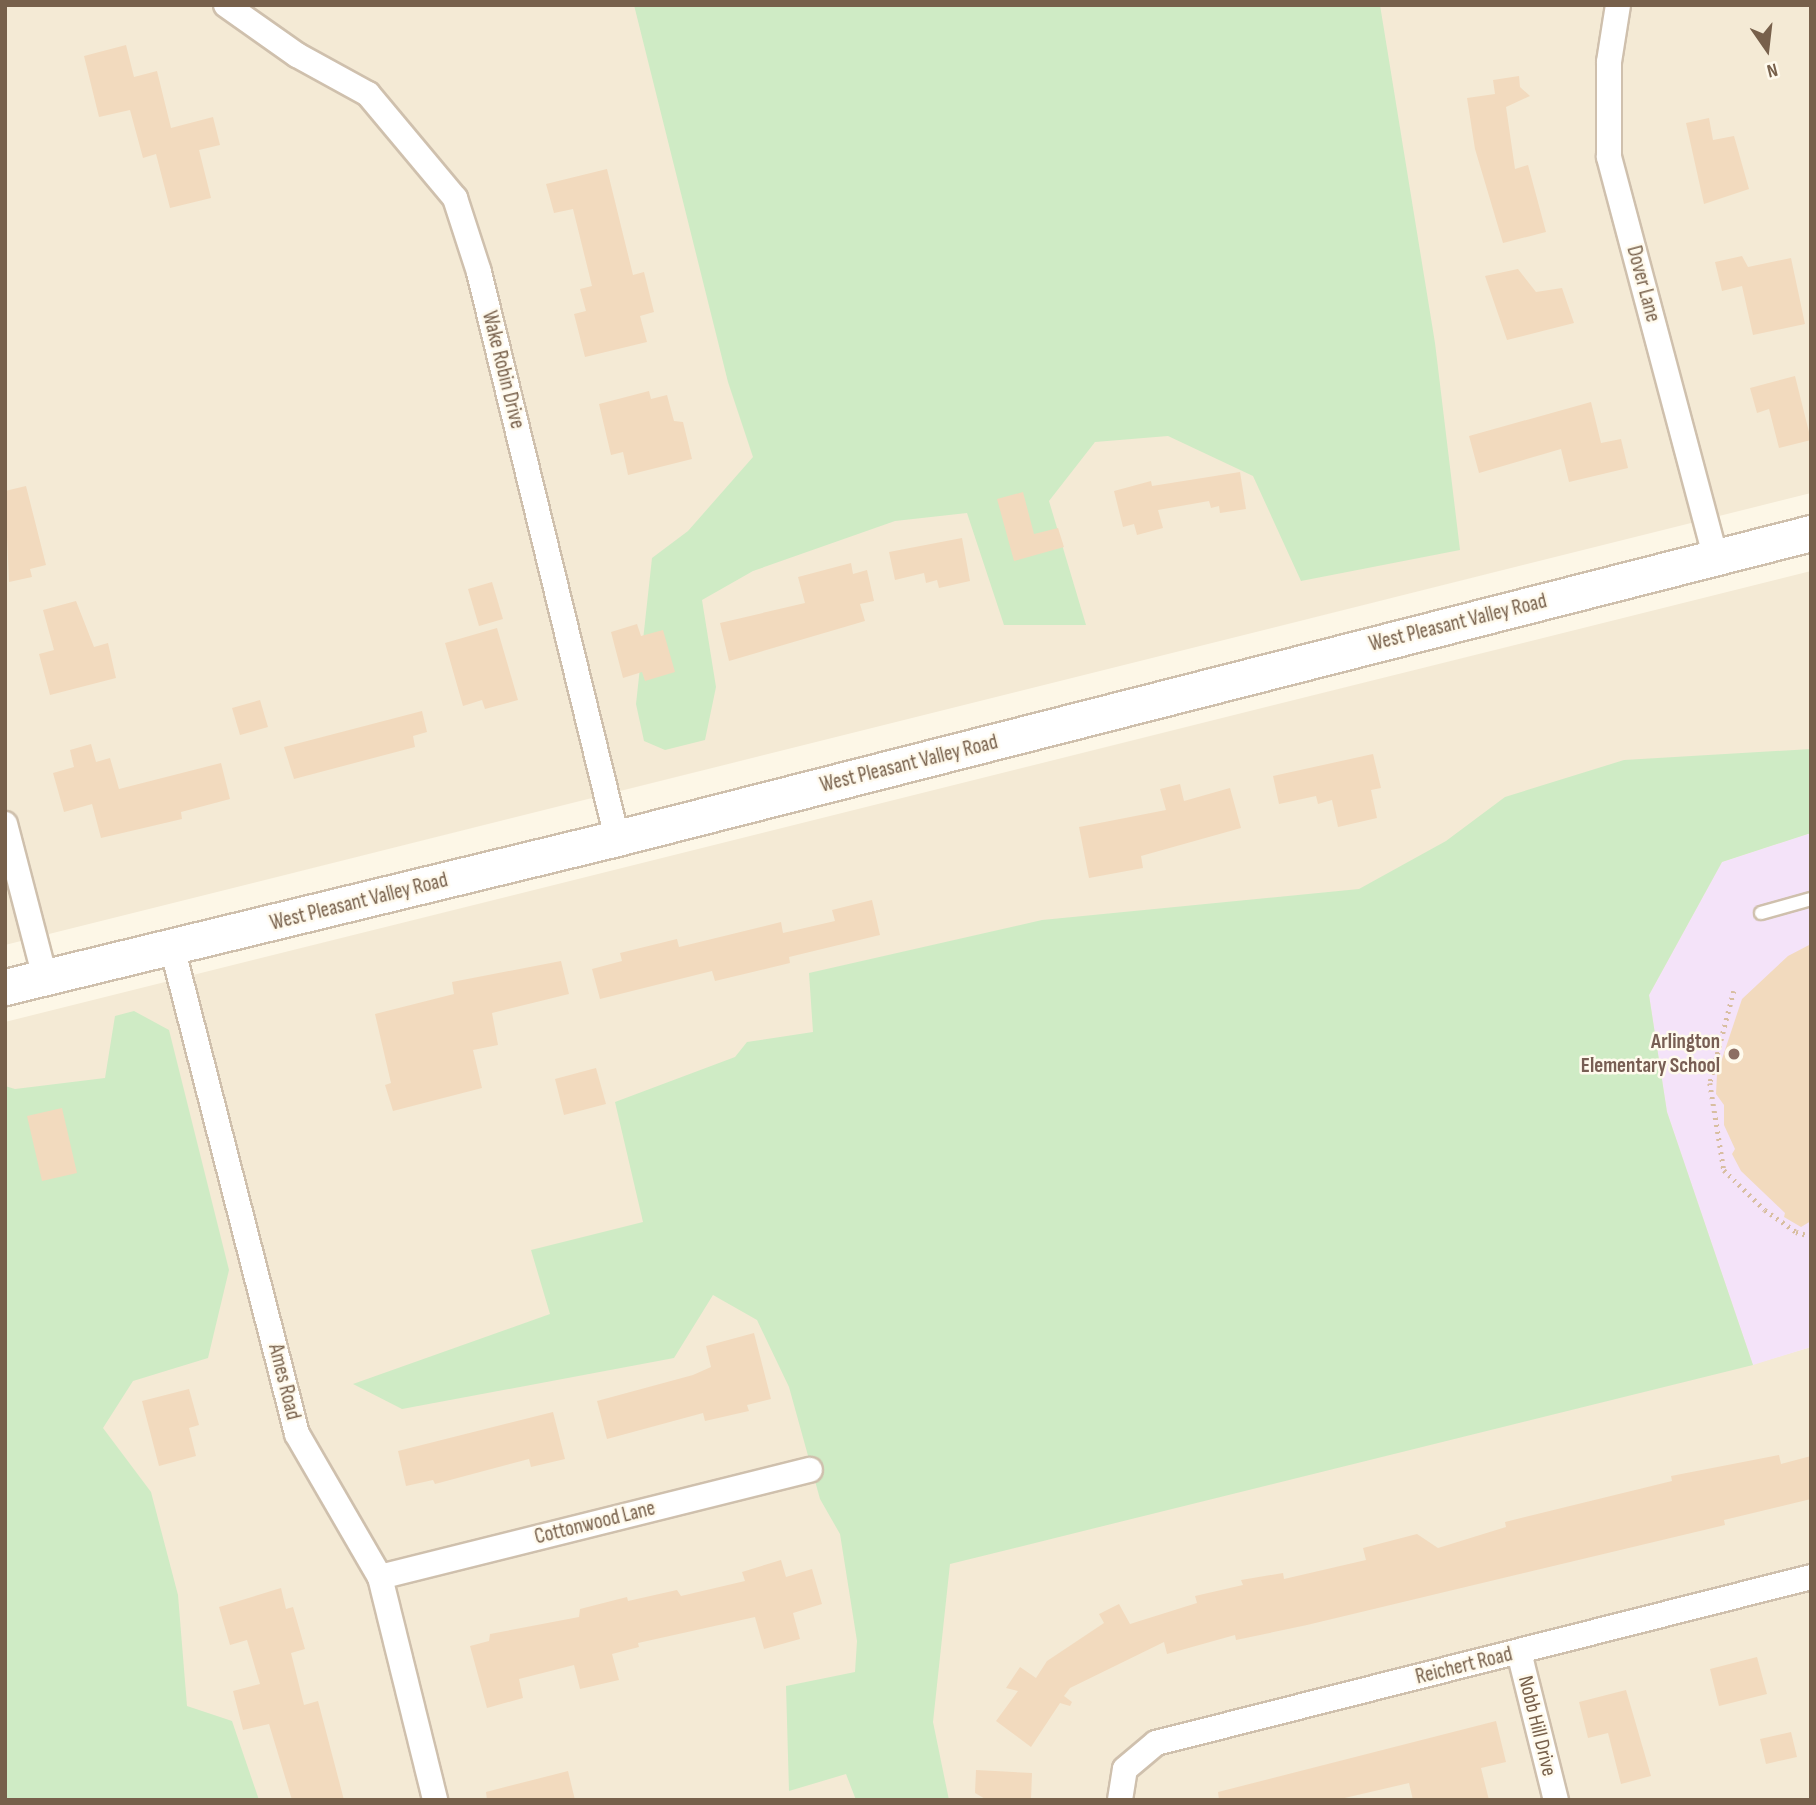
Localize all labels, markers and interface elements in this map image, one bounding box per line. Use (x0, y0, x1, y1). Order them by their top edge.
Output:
north arrow (1732, 14, 1802, 84)
text: N (1764, 57, 1780, 82)
street label: Dover Lane (1621, 243, 1665, 325)
street label: Wake Robin Drive (476, 309, 530, 431)
street label: West Pleasant Valley Road (1367, 589, 1549, 657)
street label: West Pleasant Valley Road (818, 730, 1000, 798)
street label: West Pleasant Valley Road (268, 868, 450, 936)
place label: Arlington Elementary School (1581, 1029, 1720, 1079)
marker: Arlington Elementary School (1726, 1046, 1742, 1062)
street label: Ames Road (262, 1342, 306, 1422)
street label: Cottonwood Lane (532, 1496, 658, 1550)
street label: Reichert Road (1413, 1642, 1515, 1690)
street label: Nobb Hill Drive (1512, 1673, 1562, 1779)

